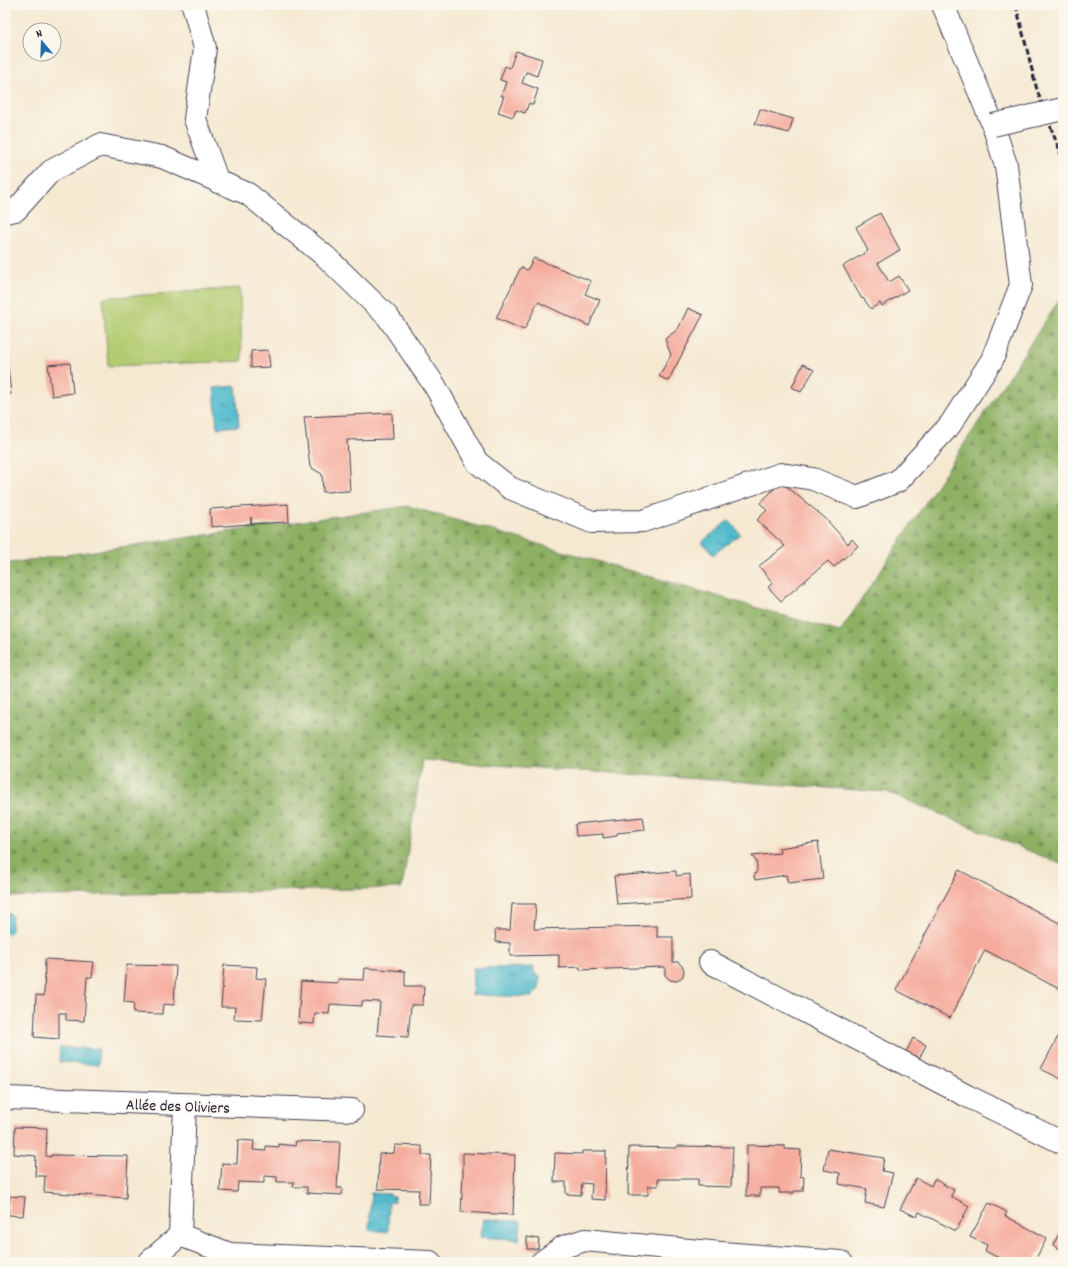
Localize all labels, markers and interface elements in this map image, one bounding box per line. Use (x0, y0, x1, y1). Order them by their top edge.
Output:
north arrow (22, 22, 62, 62)
text: N (34, 26, 45, 43)
street label: Allée des Oliviers (125, 1094, 231, 1121)

